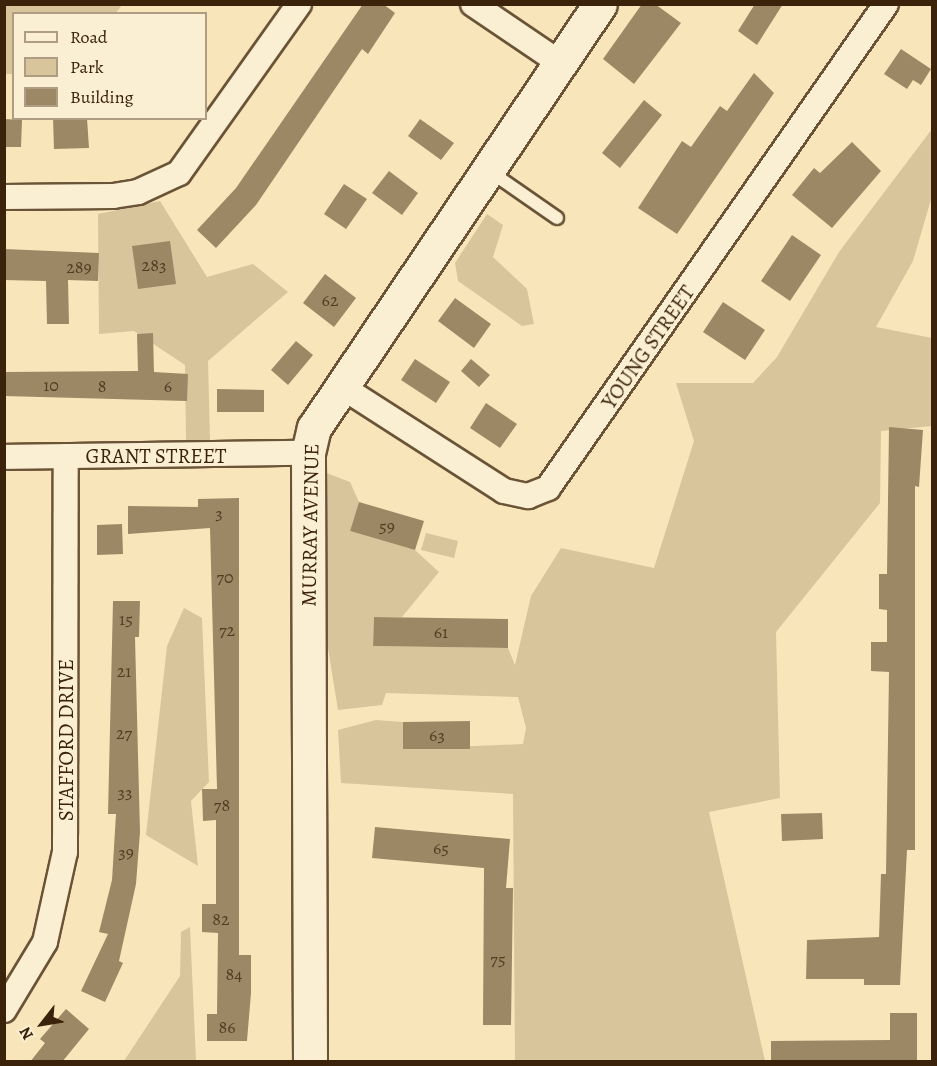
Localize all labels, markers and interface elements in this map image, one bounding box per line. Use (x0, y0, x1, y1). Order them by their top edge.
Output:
legend (12, 12, 207, 120)
text: Road (70, 25, 107, 49)
text: Park (70, 55, 104, 79)
text: Building (70, 85, 134, 109)
house number: 283 (142, 254, 166, 276)
house number: 289 (66, 256, 92, 278)
street label: YOUNG STREET (596, 281, 700, 413)
house number: 62 (322, 289, 338, 311)
house number: 10 (43, 374, 59, 396)
house number: 8 (98, 375, 106, 397)
house number: 6 (164, 375, 172, 397)
street label: GRANT STREET (85, 443, 227, 469)
street label: MURRAY AVENUE (296, 443, 324, 607)
house number: 3 (215, 502, 223, 524)
house number: 59 (379, 515, 395, 537)
house number: 70 (216, 566, 234, 588)
house number: 15 (119, 608, 133, 630)
house number: 72 (219, 619, 235, 641)
house number: 61 (434, 621, 448, 643)
street label: STAFFORD DRIVE (53, 659, 79, 821)
house number: 21 (117, 660, 131, 682)
house number: 27 (116, 722, 132, 744)
house number: 63 (429, 724, 445, 746)
house number: 33 (118, 781, 132, 803)
house number: 78 (214, 794, 230, 816)
house number: 65 (433, 837, 449, 859)
house number: 39 (118, 841, 134, 863)
house number: 82 (212, 908, 230, 930)
house number: 75 (490, 948, 506, 970)
house number: 84 (226, 963, 242, 985)
north arrow (12, 994, 72, 1054)
house number: 86 (218, 1016, 236, 1038)
text: N (14, 1023, 39, 1044)

